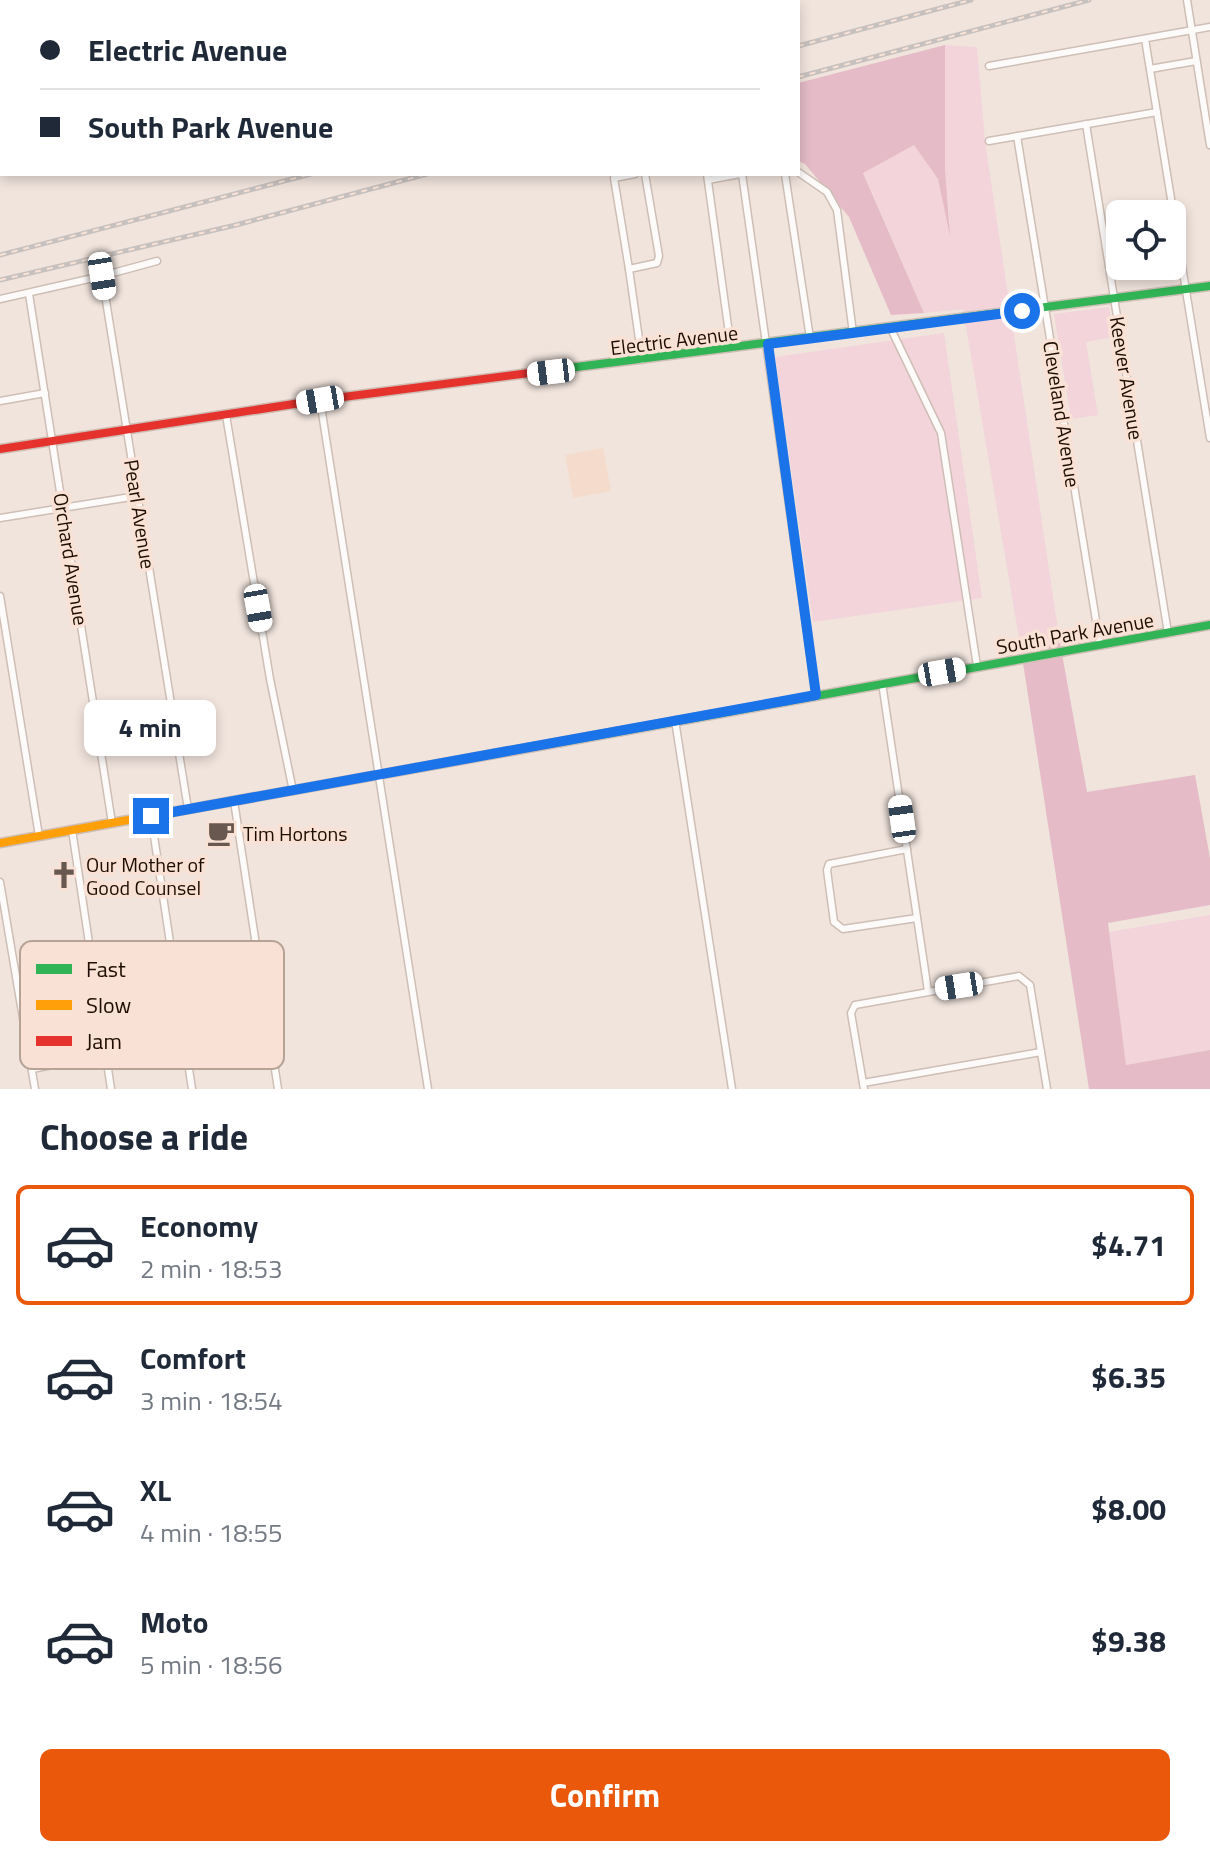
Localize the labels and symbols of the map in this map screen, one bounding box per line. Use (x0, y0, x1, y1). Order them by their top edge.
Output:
car (86, 250, 118, 302)
route start (1004, 293, 1040, 329)
street label: Keever Avenue (1102, 314, 1152, 442)
street label: Electric Avenue (608, 317, 740, 363)
street label: Cleveland Avenue (1035, 339, 1089, 489)
car (526, 357, 576, 387)
car (294, 384, 346, 416)
street label: Pearl Avenue (116, 457, 164, 571)
street label: Orchard Avenue (45, 491, 97, 627)
car (242, 582, 274, 634)
street label: South Park Avenue (994, 604, 1156, 662)
car (916, 656, 968, 688)
callout: 4 min (85, 700, 217, 756)
car (887, 794, 917, 844)
route end (133, 798, 169, 834)
cafe icon: Tim Hortons (206, 818, 236, 848)
place label: Tim Hortons (243, 818, 348, 849)
place label: Our Mother of Good Counsel (86, 849, 205, 903)
church icon: Our Mother of Good Counsel (49, 860, 79, 890)
legend (20, 941, 284, 1069)
text: Fast (86, 952, 126, 986)
car (933, 970, 985, 1002)
text: Slow (86, 988, 132, 1022)
text: Jam (86, 1024, 122, 1058)

